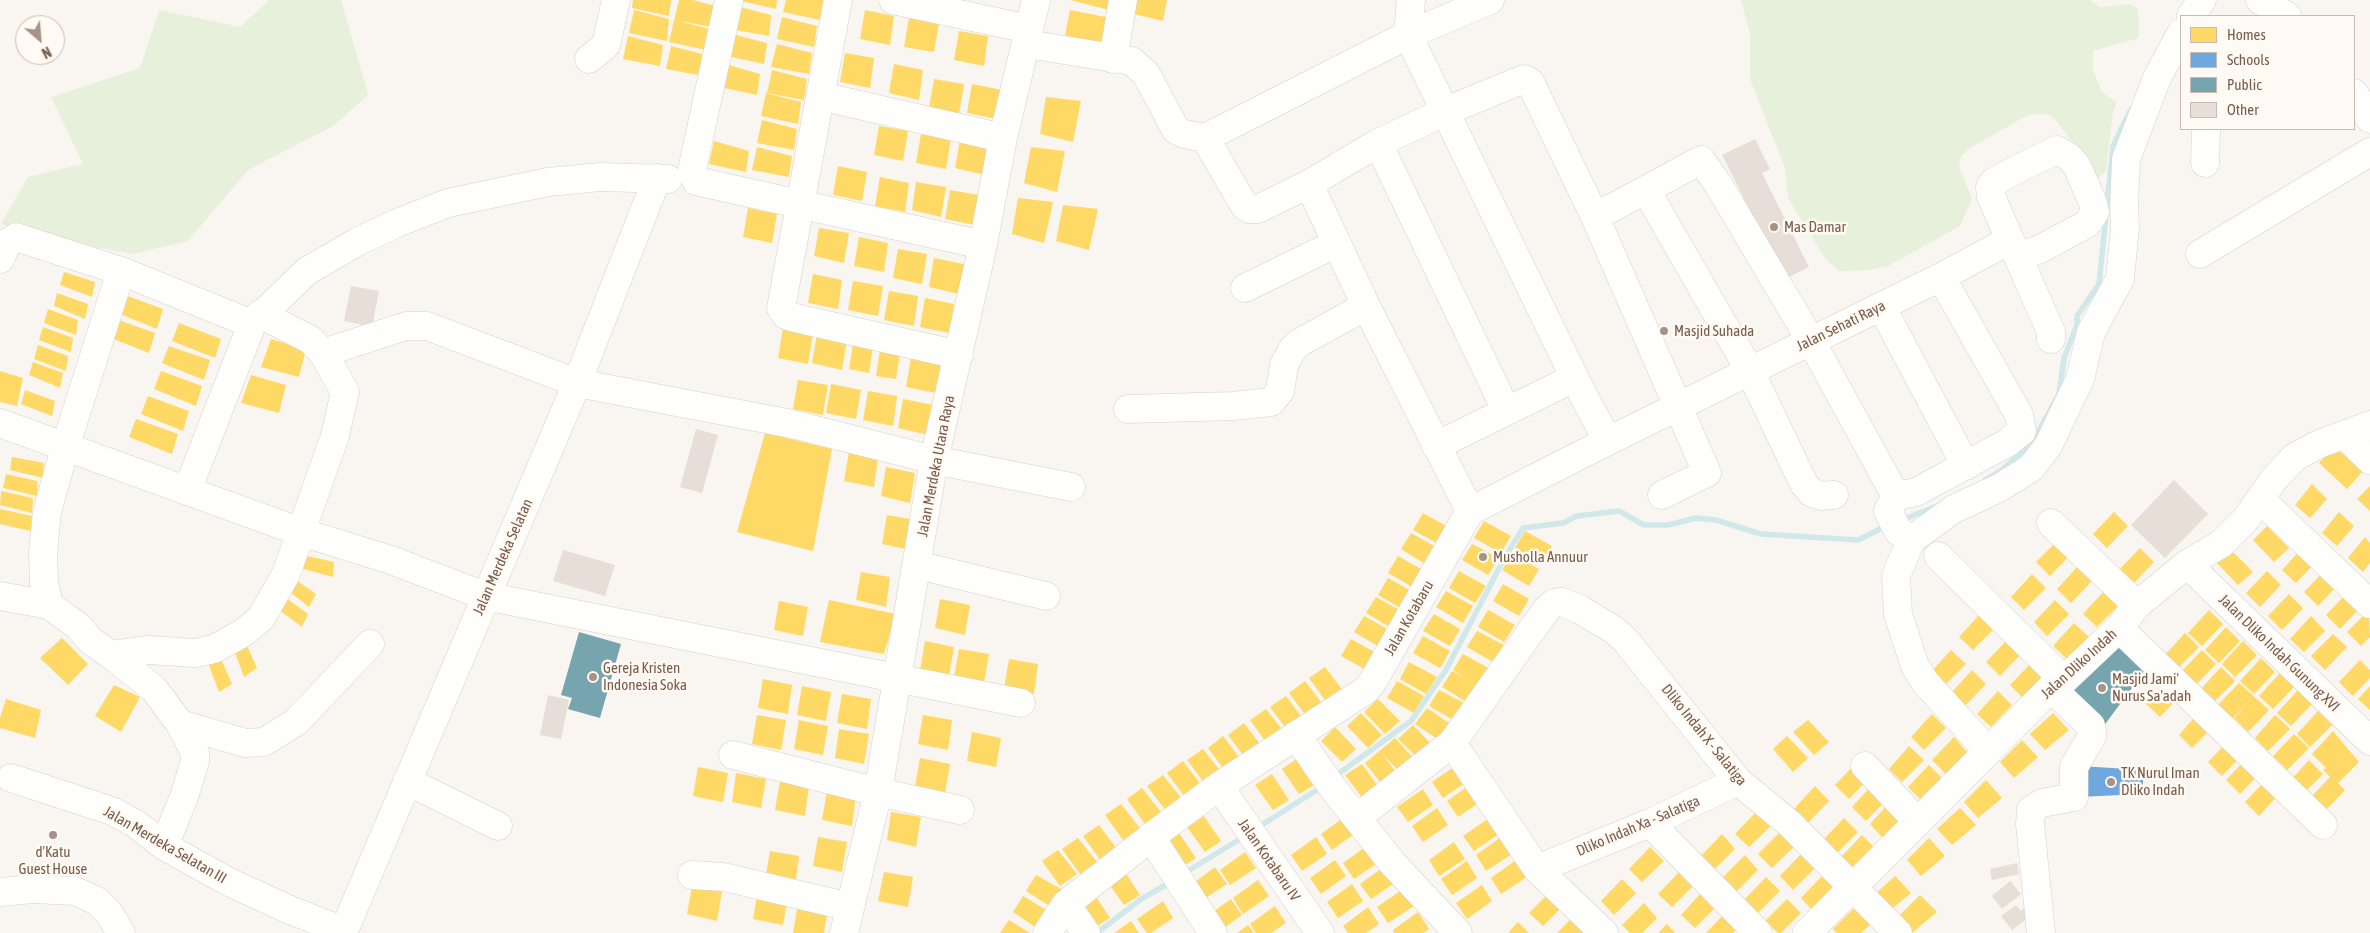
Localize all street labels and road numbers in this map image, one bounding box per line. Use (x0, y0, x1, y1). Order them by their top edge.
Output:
street label: Jalan Sehati Raya (1794, 297, 1888, 355)
street label: Jalan Merdeka Utara Raya (913, 394, 959, 538)
street label: Jalan Merdeka Selatan (469, 496, 537, 618)
street label: Jalan Kotabaru (1380, 577, 1438, 659)
street label: Jalan Dliko Indah Gunung XVI (2215, 591, 2343, 715)
street label: Jalan Dliko Indah (2037, 625, 2121, 703)
street label: Dliko Indah X - Salatiga (1658, 681, 1750, 789)
street label: Dliko Indah Xa - Salatiga (1574, 792, 1702, 860)
street label: Jalan Merdeka Selatan III (100, 802, 230, 888)
street label: Jalan Kotabaru IV (1234, 815, 1304, 905)

